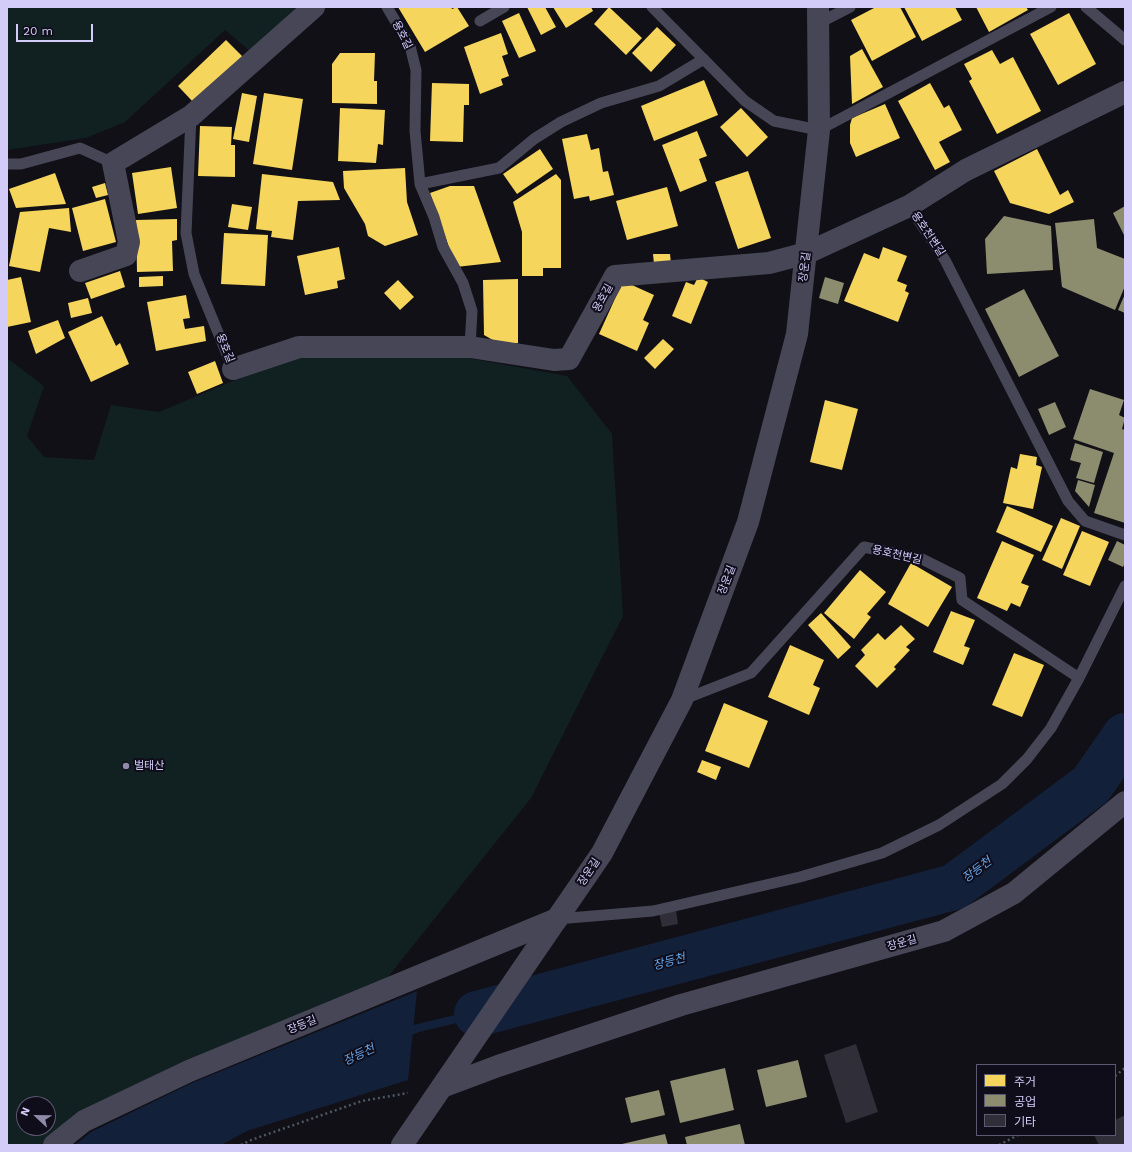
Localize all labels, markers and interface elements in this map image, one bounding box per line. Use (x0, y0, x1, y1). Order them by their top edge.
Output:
scale bar (18, 16, 95, 42)
street label: 용호길 (389, 18, 415, 52)
text: 20 m (23, 24, 53, 38)
street label: 용호천변길 (908, 209, 948, 259)
street label: 장운길 (797, 251, 813, 283)
street label: 용호길 (590, 282, 616, 314)
street label: 용호길 (213, 331, 237, 365)
street label: 용호천변길 (871, 543, 923, 567)
street label: 장운길 (715, 563, 739, 597)
place label: 벌태산 (134, 759, 164, 773)
marker: 벌태산 (121, 761, 131, 771)
water label: 장등천 (959, 854, 995, 886)
street label: 장운길 (575, 856, 603, 888)
street label: 장운길 (886, 932, 918, 954)
water label: 장등천 (651, 951, 687, 973)
street label: 장등길 (285, 1013, 319, 1037)
water label: 장등천 (341, 1041, 377, 1069)
legend (976, 1064, 1116, 1136)
text: 주거 (1014, 1075, 1036, 1089)
text: 공업 (1014, 1095, 1036, 1109)
north arrow (16, 1096, 56, 1136)
text: N (18, 1105, 33, 1118)
text: 기타 (1014, 1115, 1036, 1129)

